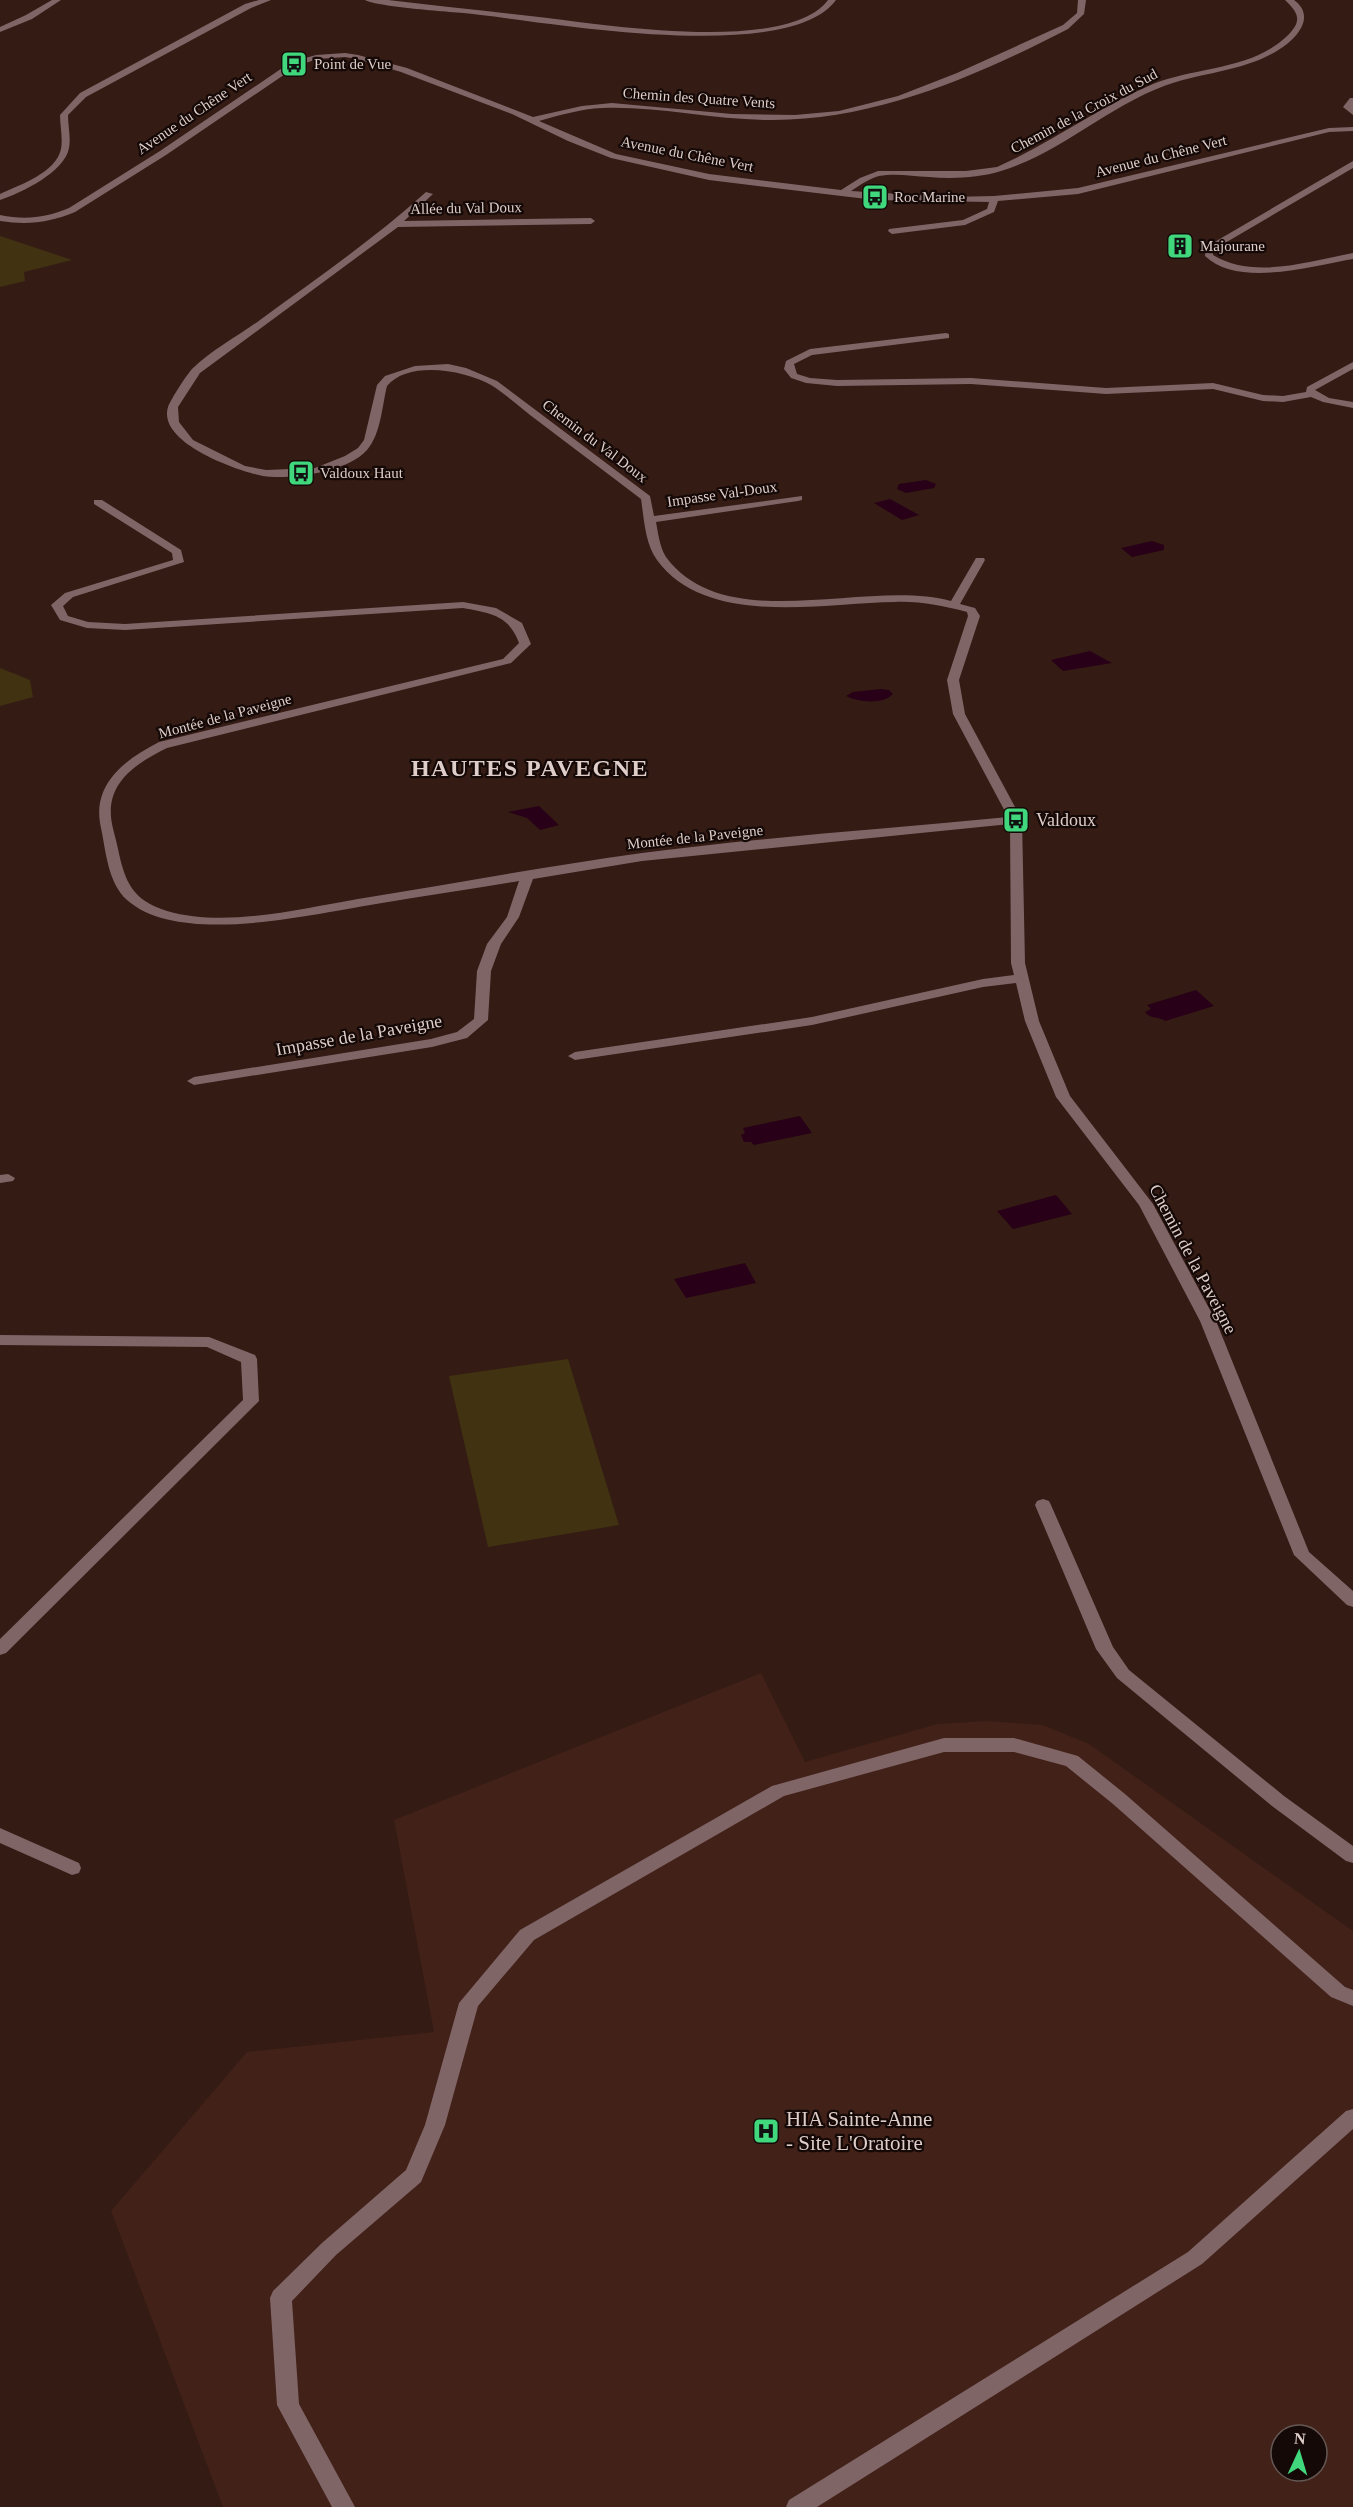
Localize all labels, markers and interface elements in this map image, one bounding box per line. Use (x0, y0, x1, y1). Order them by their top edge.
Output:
bus stop icon: Point de Vue (279, 49, 309, 79)
place label: Point de Vue (314, 56, 391, 72)
street label: Chemin de la Croix du Sud (1008, 65, 1160, 157)
street label: Avenue du Chêne Vert (134, 68, 255, 157)
street label: Chemin des Quatre Vents (622, 85, 776, 111)
street label: Avenue du Chêne Vert (1094, 132, 1229, 180)
street label: Avenue du Chêne Vert (619, 133, 756, 175)
bus stop icon: Roc Marine (860, 182, 890, 212)
place label: Roc Marine (894, 189, 966, 205)
street label: Allée du Val Doux (410, 199, 523, 217)
building icon: Majourane (1165, 231, 1195, 261)
place label: Majourane (1200, 238, 1265, 254)
street label: Chemin du Val Doux (540, 396, 651, 486)
bus stop icon: Valdoux Haut (286, 458, 316, 488)
place label: Valdoux Haut (320, 465, 404, 481)
street label: Impasse Val-Doux (666, 478, 779, 510)
street label: Montée de la Paveigne (157, 690, 294, 741)
district label: HAUTES PAVEGNE (411, 755, 649, 781)
bus stop icon: Valdoux (1001, 805, 1031, 835)
place label: Valdoux (1036, 810, 1096, 830)
street label: Montée de la Paveigne (626, 822, 764, 852)
street label: Impasse de la Paveigne (274, 1011, 444, 1059)
street label: Chemin de la Paveigne (1145, 1181, 1241, 1337)
place label: HIA Sainte-Anne - Site L'Oratoire (786, 2107, 932, 2155)
hospital icon: HIA Sainte-Anne - Site L'Oratoire (751, 2116, 781, 2146)
north arrow (1269, 2423, 1329, 2483)
text: N (1294, 2430, 1307, 2447)

